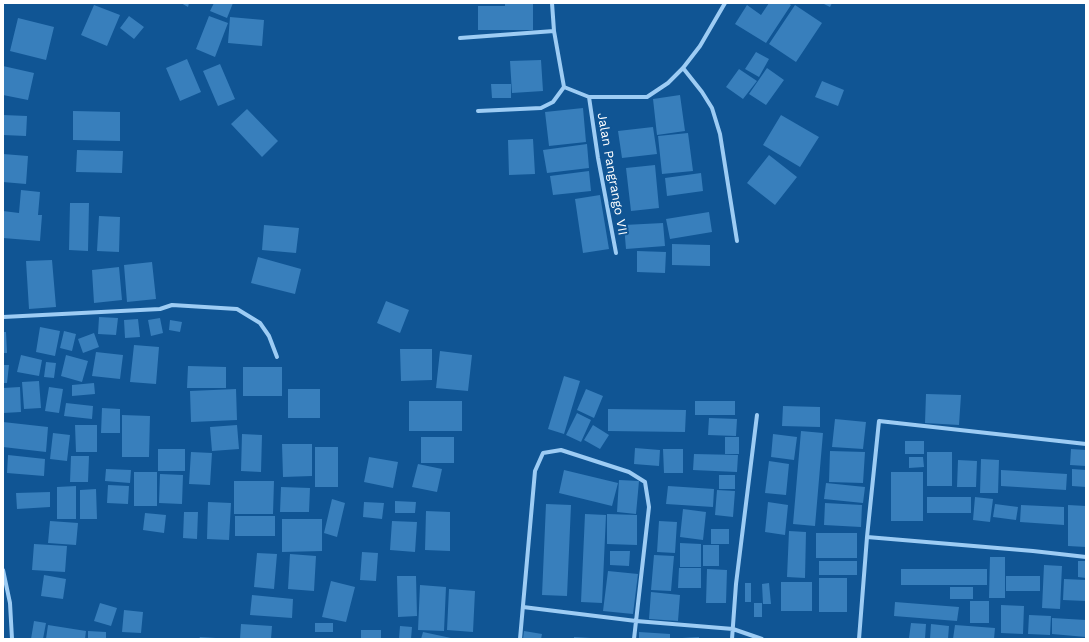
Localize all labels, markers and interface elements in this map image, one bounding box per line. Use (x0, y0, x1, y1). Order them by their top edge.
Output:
street label: Jalan Pangrango VII (594, 111, 630, 237)

